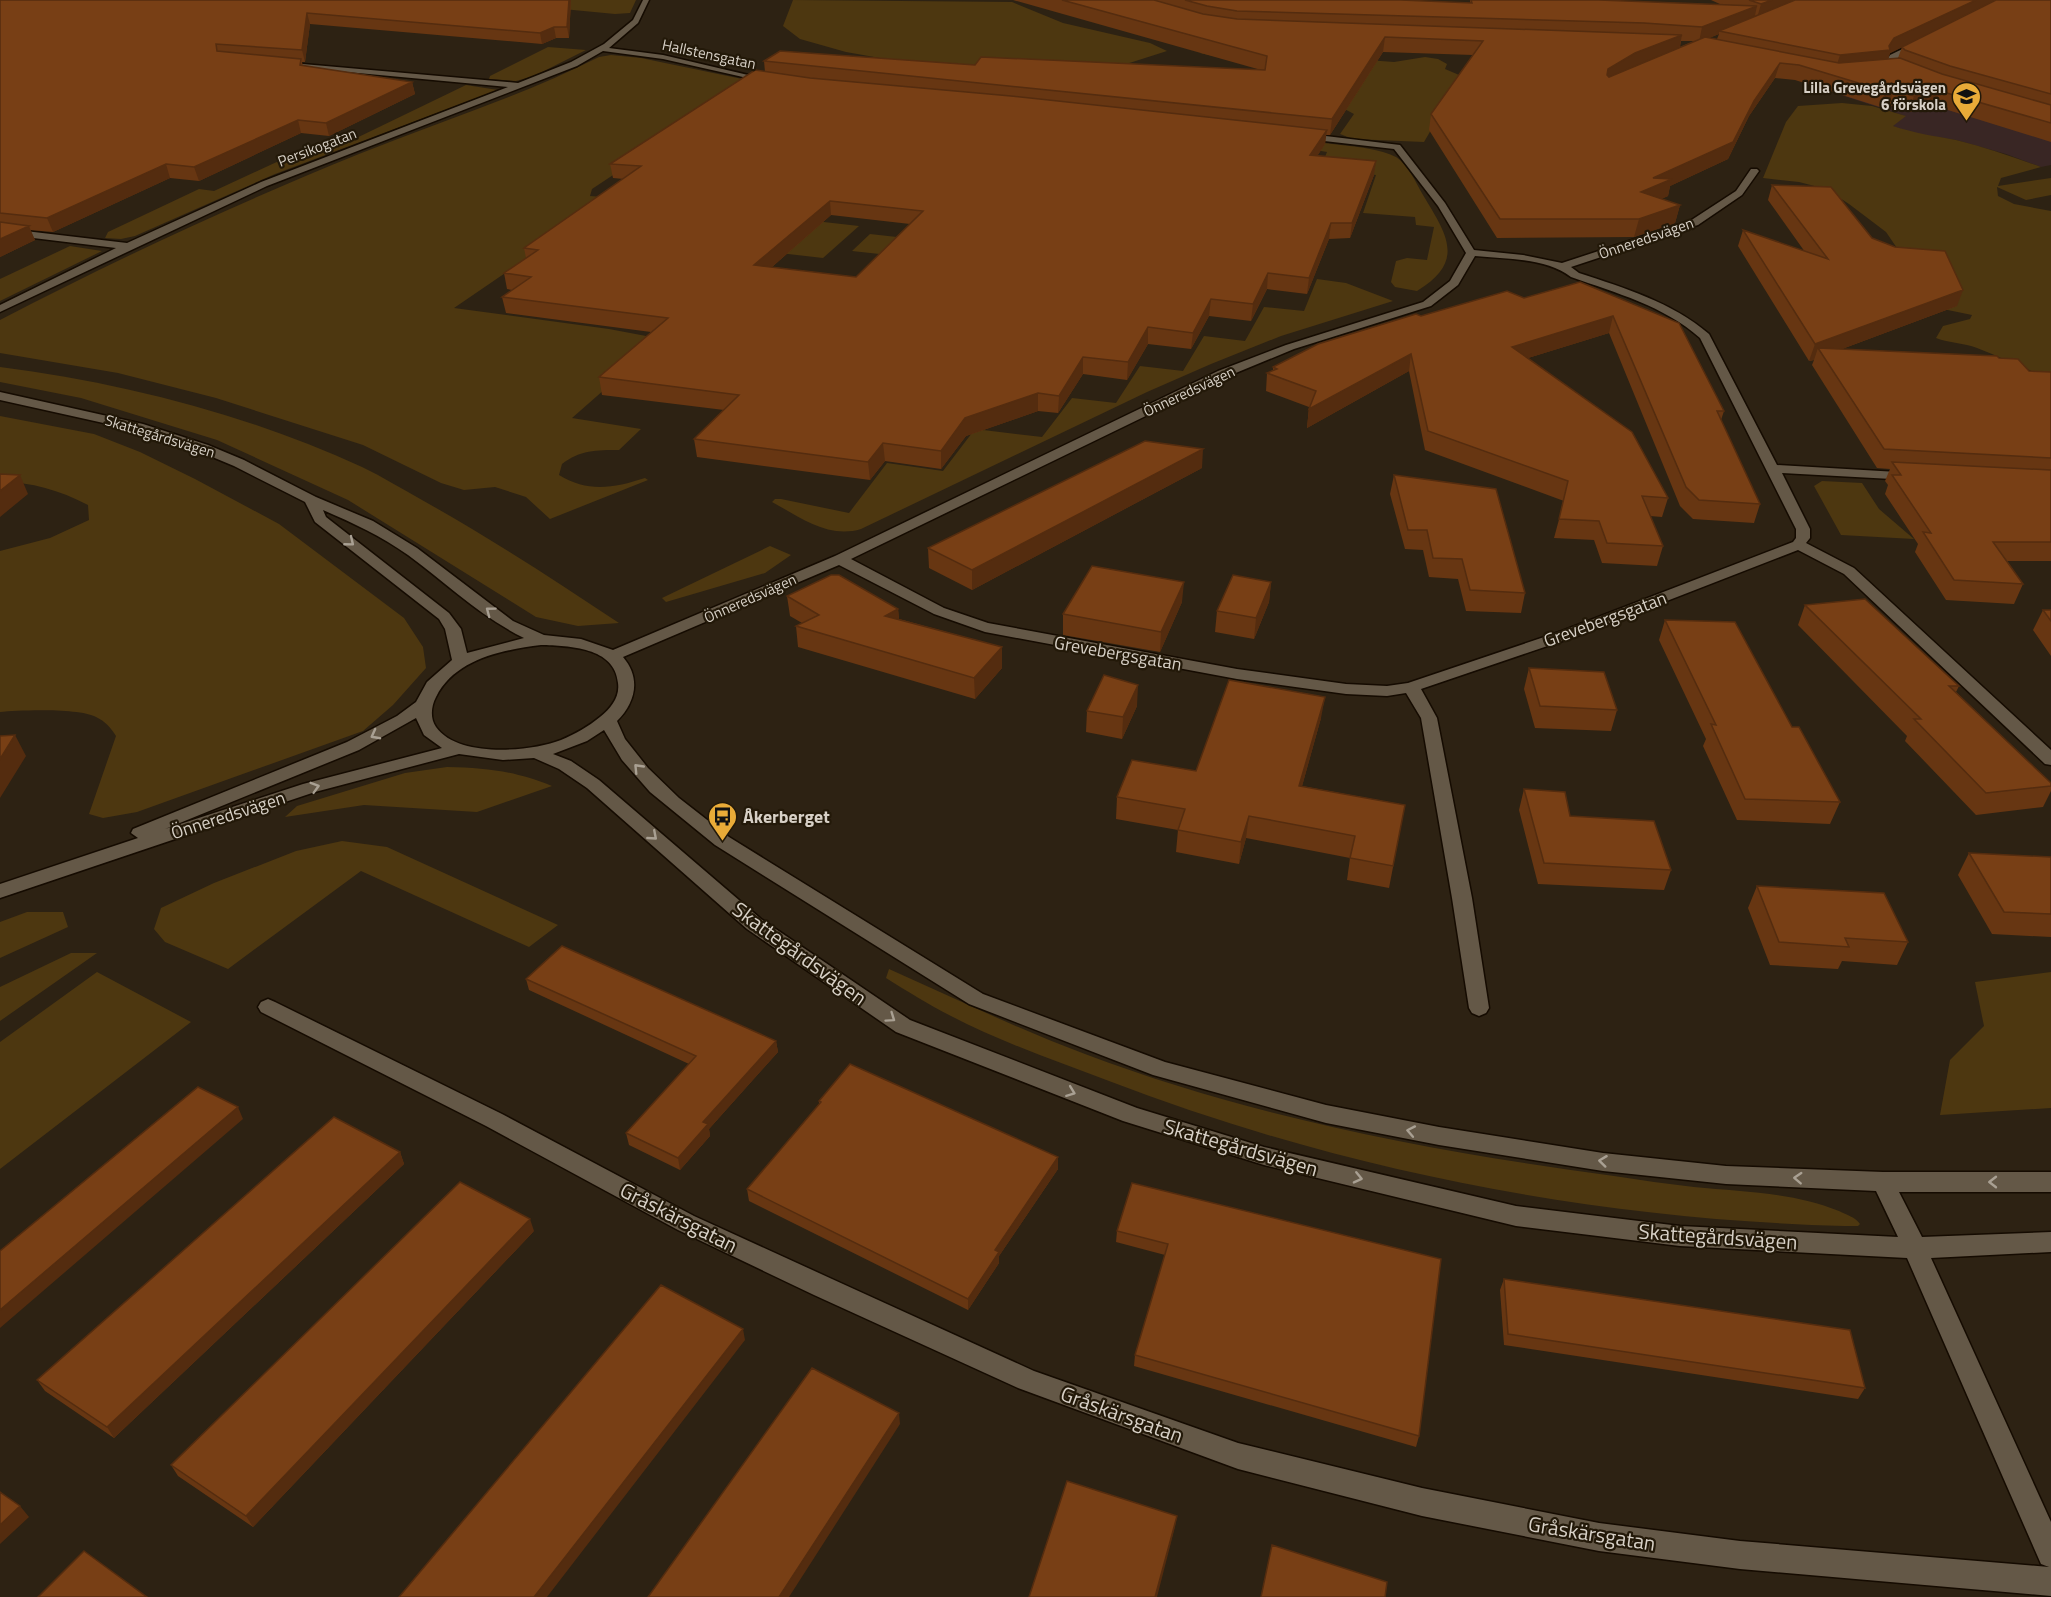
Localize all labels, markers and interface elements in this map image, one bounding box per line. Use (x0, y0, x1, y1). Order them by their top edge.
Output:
street label: Hallstensgatan (660, 33, 758, 75)
place label: Lilla Grevegårdsvägen 6 förskola (1803, 76, 1946, 116)
school or university icon: Lilla Grevegårdsvägen 6 förskola (1951, 80, 1983, 122)
street label: Persikogatan (274, 121, 360, 173)
street label: Önneredsvägen (1595, 211, 1697, 265)
street label: Önneredsvägen (1139, 360, 1239, 422)
street label: Skattegårdsvägen (102, 408, 218, 464)
one-way arrow (343, 534, 354, 545)
street label: Önneredsvägen (700, 567, 800, 629)
street label: Grevebergsgatan (1540, 584, 1670, 654)
one-way arrow (486, 607, 497, 618)
street label: Grevebergsgatan (1052, 628, 1184, 678)
one-way arrow (370, 727, 381, 739)
one-way arrow (634, 764, 645, 774)
one-way arrow (309, 782, 320, 794)
street label: Önneredsvägen (167, 784, 289, 846)
bus stop icon: Åkerberget (706, 800, 738, 842)
place label: Åkerberget (743, 803, 830, 830)
one-way arrow (646, 829, 657, 840)
street label: Skattegårdsvägen (726, 893, 874, 1013)
one-way arrow (884, 1011, 895, 1022)
one-way arrow (1066, 1084, 1076, 1097)
street label: Skattegårdsvägen (1160, 1110, 1322, 1184)
one-way arrow (1406, 1125, 1416, 1138)
one-way arrow (1599, 1156, 1608, 1168)
one-way arrow (1353, 1171, 1363, 1184)
one-way arrow (1793, 1171, 1802, 1184)
street label: Gråskärsgatan (615, 1174, 743, 1260)
one-way arrow (1988, 1176, 1997, 1188)
street label: Skattegårdsvägen (1637, 1214, 1799, 1258)
street label: Gråskärsgatan (1056, 1377, 1188, 1451)
street label: Gråskärsgatan (1526, 1507, 1658, 1559)

